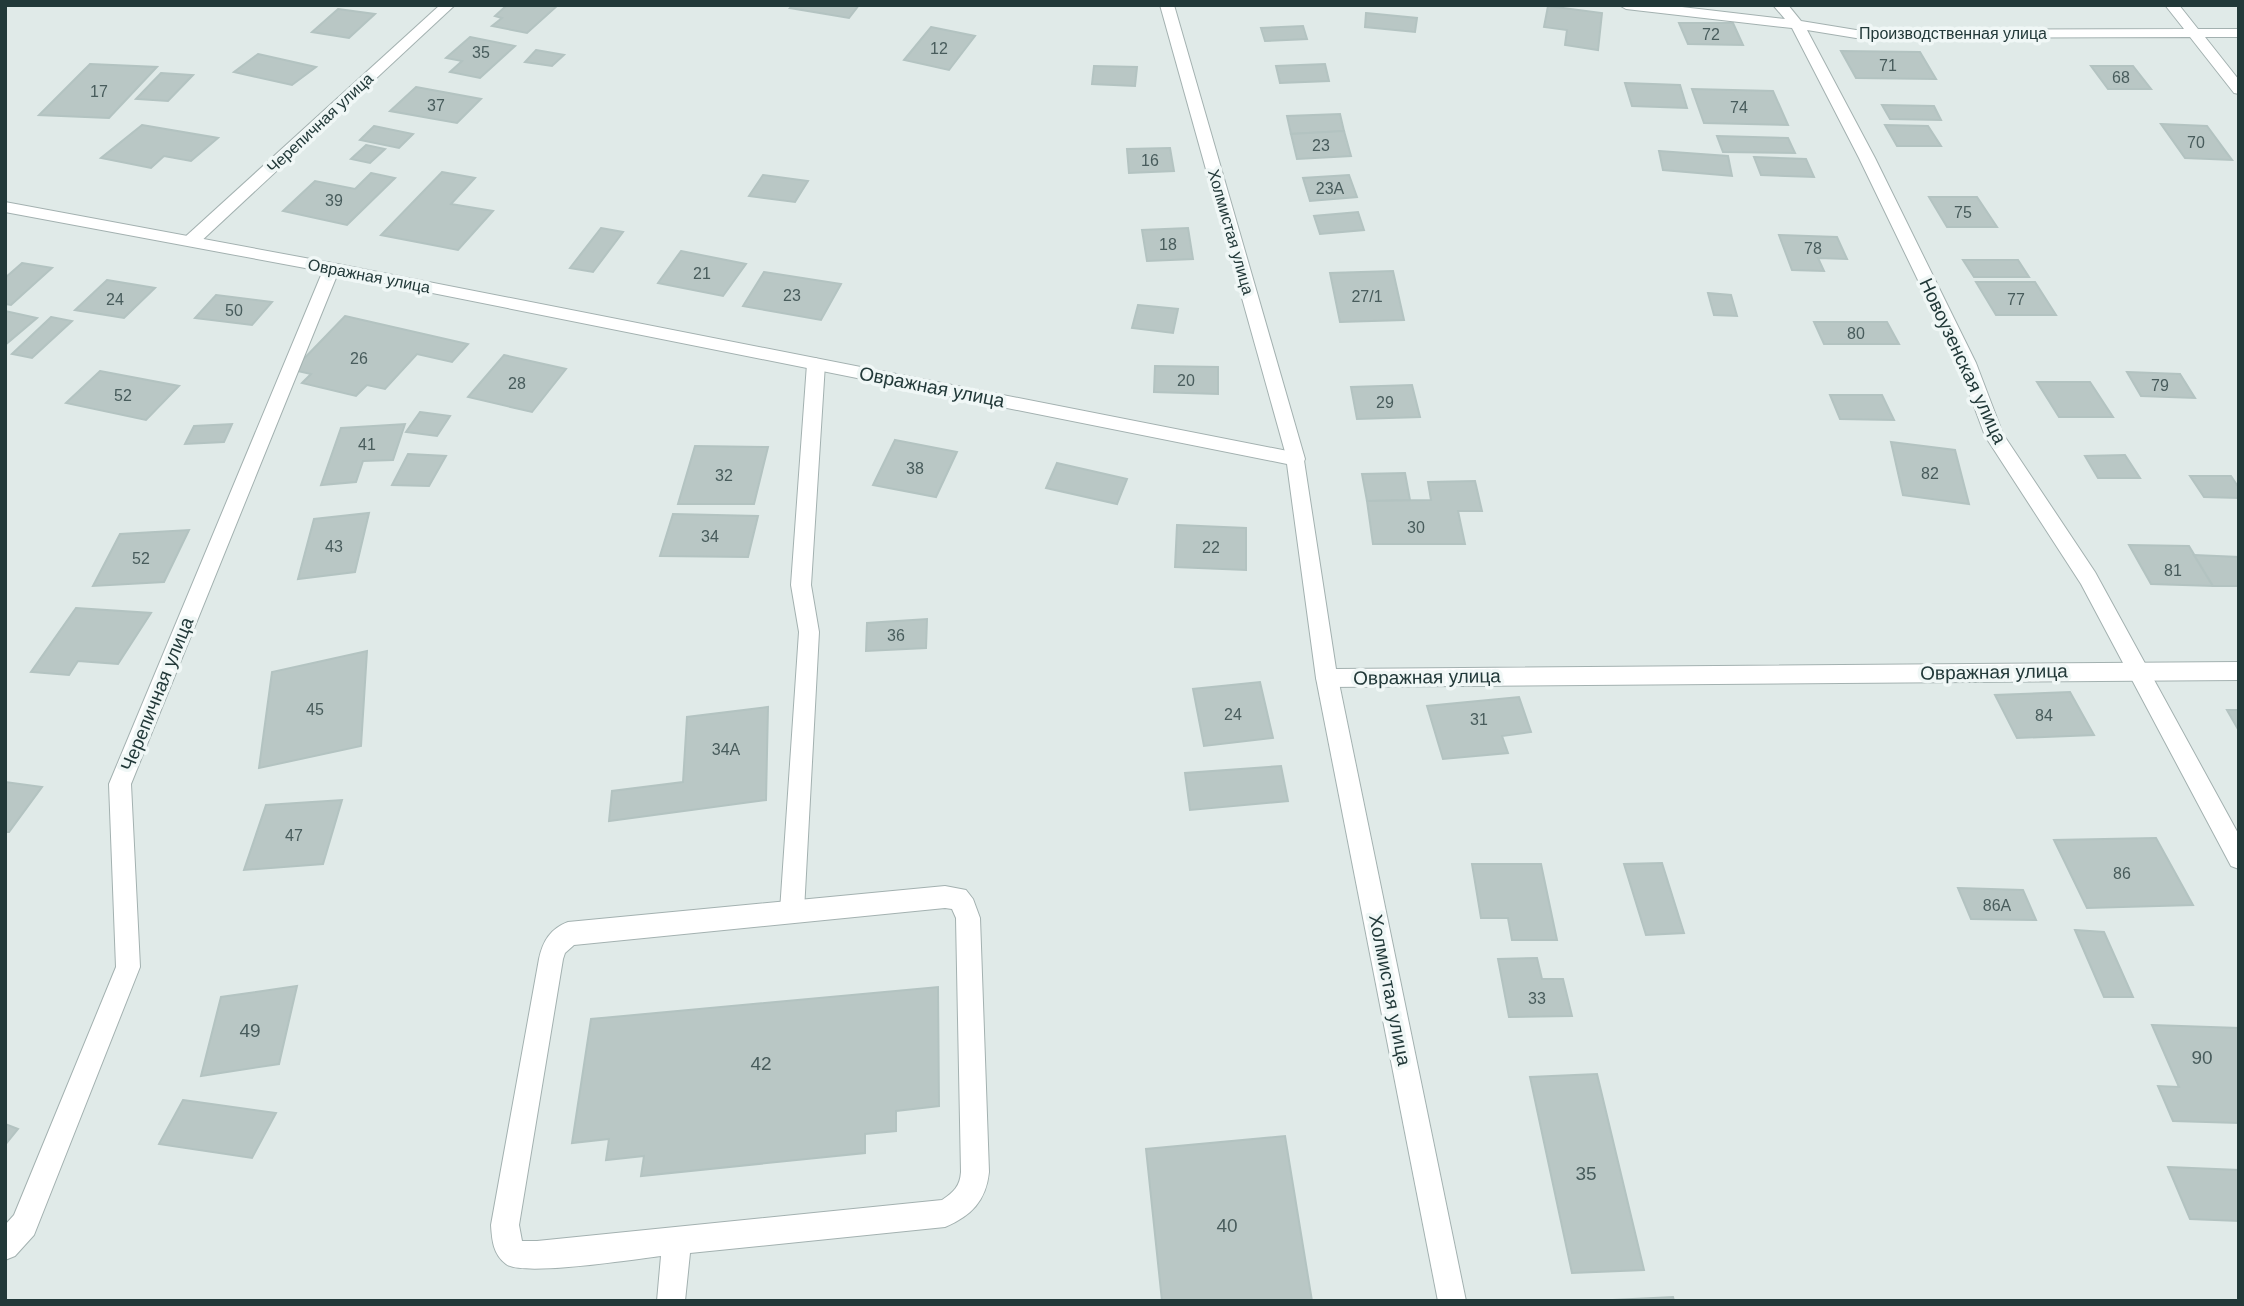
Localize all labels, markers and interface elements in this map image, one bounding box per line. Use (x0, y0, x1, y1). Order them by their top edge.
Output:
street label: Производственная улица (1859, 25, 2047, 42)
house number: 72 (1702, 26, 1720, 43)
house number: 12 (930, 40, 948, 57)
house number: 35 (472, 44, 490, 61)
house number: 71 (1879, 57, 1897, 74)
house number: 68 (2112, 69, 2130, 86)
street label: Черепичная улица (264, 70, 376, 176)
house number: 17 (90, 83, 108, 100)
house number: 37 (427, 97, 445, 114)
house number: 74 (1730, 99, 1748, 116)
house number: 70 (2187, 134, 2205, 151)
house number: 23 (1312, 137, 1330, 154)
house number: 16 (1141, 152, 1159, 169)
street label: Холмистая улица (1205, 167, 1257, 297)
house number: 23А (1316, 180, 1345, 197)
house number: 39 (325, 192, 343, 209)
house number: 75 (1954, 204, 1972, 221)
house number: 18 (1159, 236, 1177, 253)
house number: 78 (1804, 240, 1822, 257)
street label: Овражная улица (306, 256, 432, 296)
house number: 21 (693, 265, 711, 282)
street label: Новоузенская улица (1915, 275, 2011, 447)
house number: 23 (783, 287, 801, 304)
house number: 27/1 (1351, 288, 1383, 305)
house number: 24 (106, 291, 124, 308)
house number: 77 (2007, 291, 2025, 308)
house number: 50 (225, 302, 243, 319)
house number: 80 (1847, 325, 1865, 342)
house number: 26 (350, 350, 368, 367)
street label: Овражная улица (858, 363, 1007, 411)
house number: 20 (1177, 372, 1195, 389)
house number: 28 (508, 375, 526, 392)
house number: 79 (2151, 377, 2169, 394)
house number: 52 (114, 387, 132, 404)
house number: 29 (1376, 394, 1394, 411)
house number: 41 (358, 436, 376, 453)
house number: 38 (906, 460, 924, 477)
house number: 82 (1921, 465, 1939, 482)
house number: 32 (715, 467, 733, 484)
house number: 30 (1407, 519, 1425, 536)
house number: 34 (701, 528, 719, 545)
house number: 43 (325, 538, 343, 555)
house number: 22 (1202, 539, 1220, 556)
house number: 52 (132, 550, 150, 567)
house number: 81 (2164, 562, 2182, 579)
street label: Черепичная улица (117, 614, 198, 774)
house number: 36 (887, 627, 905, 644)
street label: Овражная улица (1920, 660, 2068, 684)
street label: Овражная улица (1353, 665, 1501, 689)
house number: 45 (306, 701, 324, 718)
house number: 24 (1224, 706, 1242, 723)
house number: 84 (2035, 707, 2053, 724)
house number: 31 (1470, 711, 1488, 728)
house number: 34А (712, 741, 741, 758)
house number: 47 (285, 827, 303, 844)
house number: 86 (2113, 865, 2131, 882)
house number: 86А (1983, 897, 2012, 914)
street label: Холмистая улица (1365, 913, 1415, 1068)
house number: 33 (1528, 990, 1546, 1007)
house number: 49 (239, 1020, 261, 1041)
house number: 90 (2191, 1047, 2213, 1068)
house number: 42 (750, 1053, 772, 1074)
house number: 35 (1575, 1163, 1597, 1184)
house number: 40 (1216, 1215, 1238, 1236)

